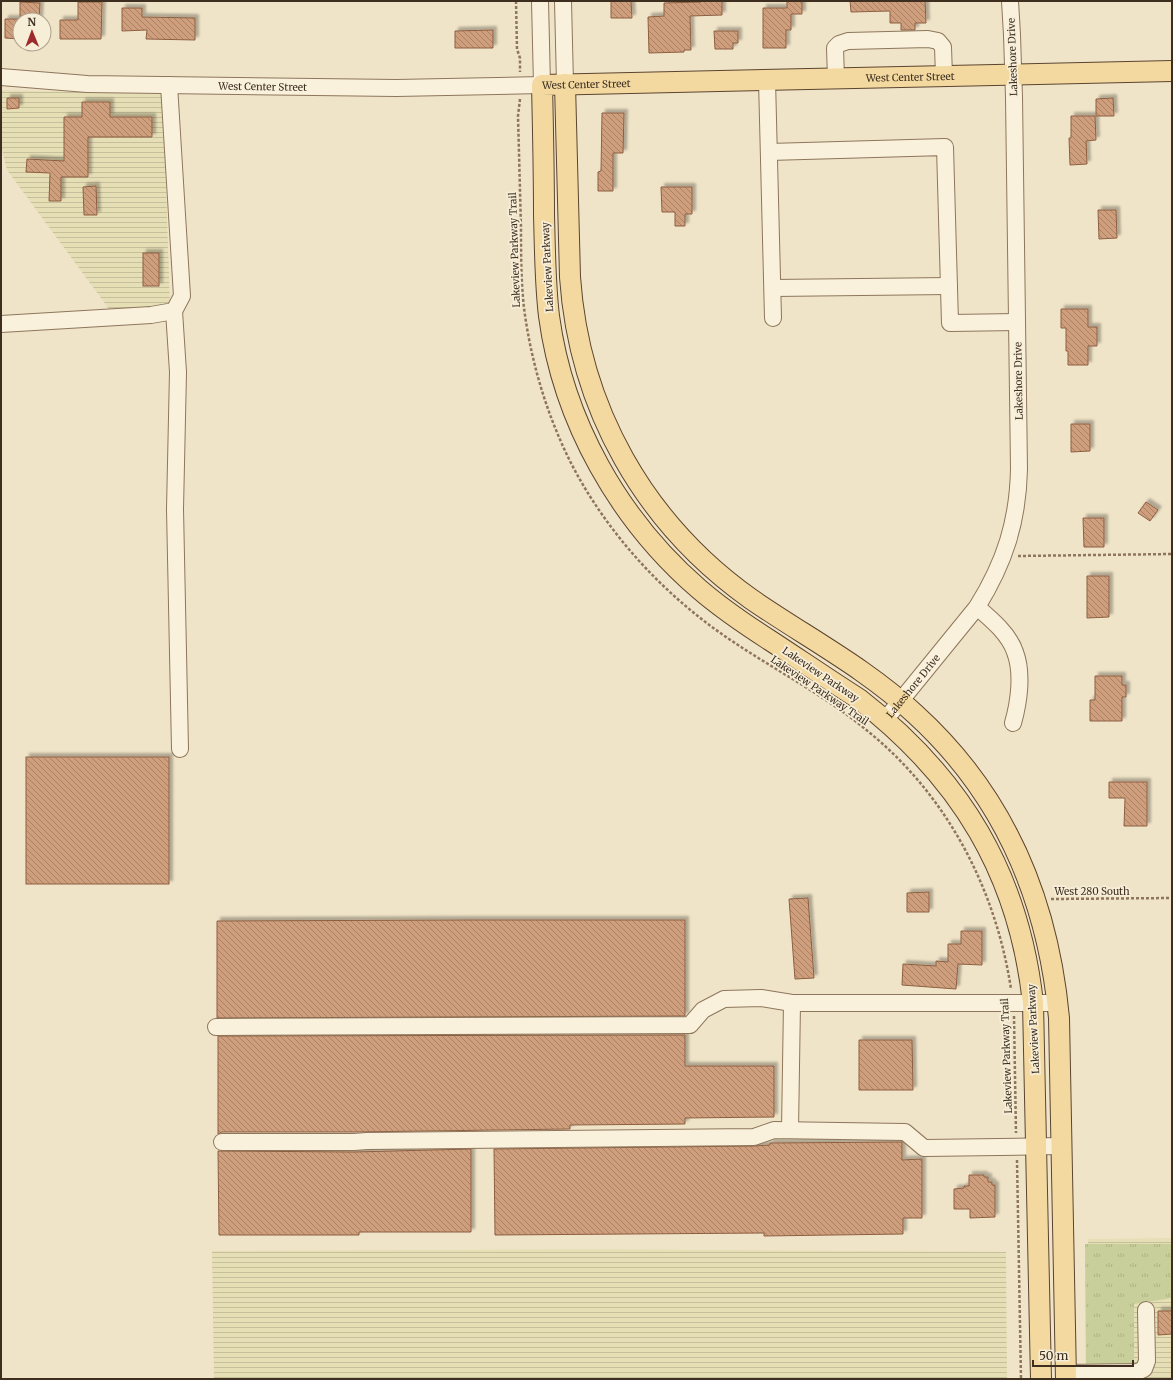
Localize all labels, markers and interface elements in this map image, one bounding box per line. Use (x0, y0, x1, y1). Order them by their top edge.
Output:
north arrow (12, 12, 52, 52)
text: N (27, 15, 37, 29)
street label: Lakeshore Drive (1005, 18, 1020, 96)
street label: West Center Street (865, 70, 955, 85)
street label: West Center Street (541, 77, 631, 92)
street label: West Center Street (217, 80, 307, 94)
street label: Lakeview Parkway Trail (506, 192, 523, 308)
street label: Lakeview Parkway (539, 222, 556, 312)
street label: Lakeshore Drive (1011, 342, 1026, 420)
street label: Lakeview Parkway (780, 644, 862, 705)
street label: Lakeshore Drive (883, 652, 943, 721)
street label: Lakeview Parkway Trail (768, 653, 871, 728)
street label: West 280 South (1053, 885, 1130, 898)
street label: Lakeview Parkway (1025, 984, 1042, 1074)
street label: Lakeview Parkway Trail (998, 998, 1015, 1114)
scale bar (1033, 1342, 1133, 1368)
text: 50 m (1039, 1348, 1068, 1363)

